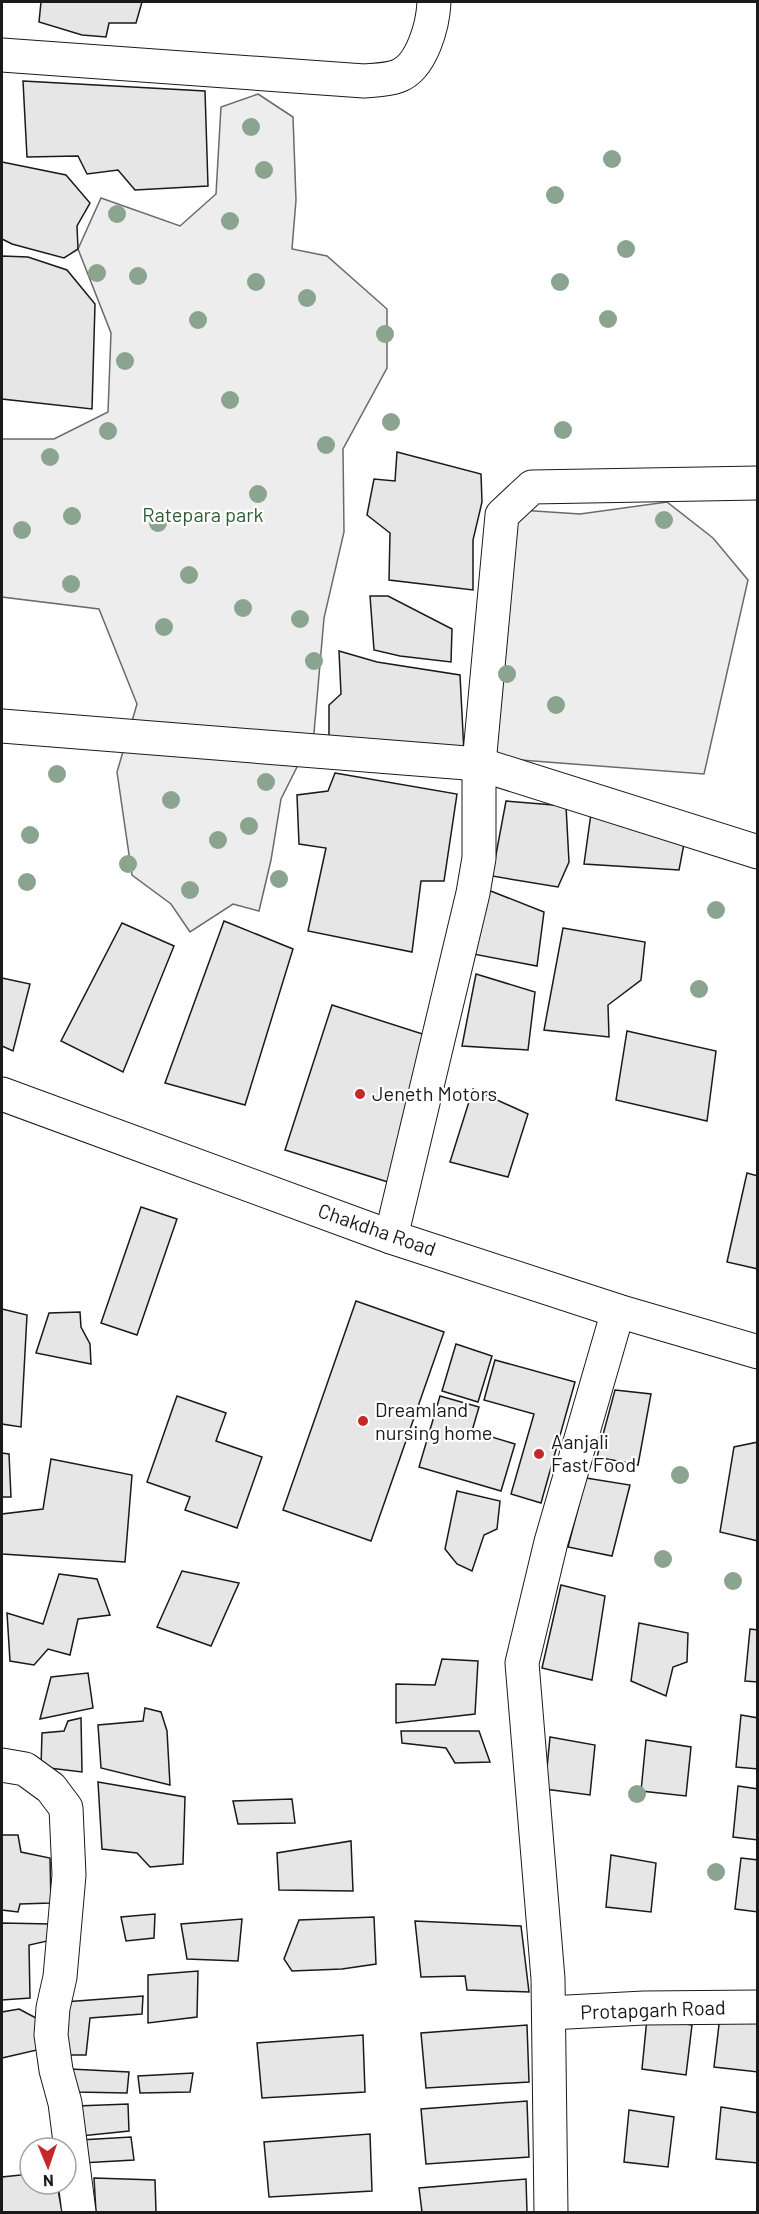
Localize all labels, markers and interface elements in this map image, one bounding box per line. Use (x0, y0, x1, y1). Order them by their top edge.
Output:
park label: Ratepara park (142, 502, 264, 526)
place label: Jeneth Motors (372, 1081, 497, 1105)
marker: Jeneth Motors (353, 1087, 367, 1101)
street label: Chakdha Road (315, 1198, 439, 1260)
place label: Dreamland nursing home (375, 1397, 493, 1444)
marker: Dreamland nursing home (356, 1414, 370, 1428)
place label: Aanjali Fast Food (551, 1429, 636, 1476)
marker: Aanjali Fast Food (532, 1447, 546, 1461)
street label: Protapgarh Road (580, 1994, 726, 2024)
north arrow (18, 2136, 78, 2196)
text: N (43, 2172, 54, 2191)

